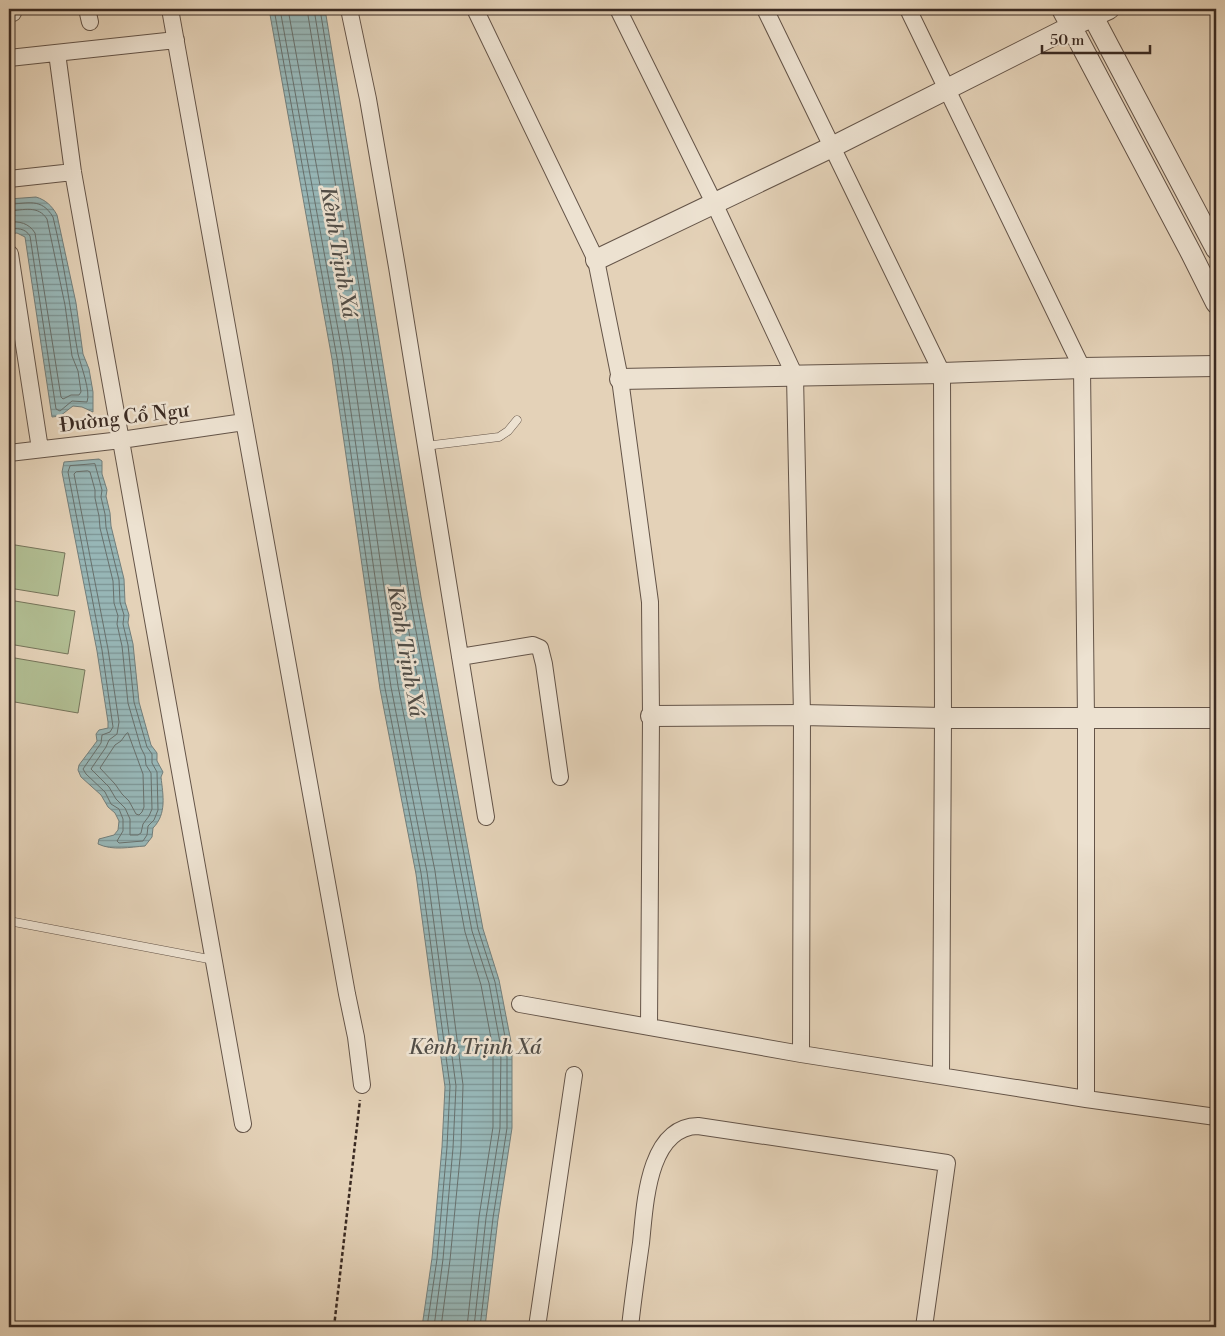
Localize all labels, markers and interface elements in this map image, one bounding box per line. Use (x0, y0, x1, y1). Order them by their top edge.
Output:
scale bar (1042, 22, 1150, 54)
text: 50 m (1050, 31, 1084, 50)
water label: Kênh Trịnh Xá (314, 185, 362, 320)
street label: Đường Cổ Ngư (58, 398, 191, 439)
water label: Kênh Trịnh Xá (381, 584, 429, 719)
water label: Kênh Trịnh Xá (409, 1035, 542, 1061)

